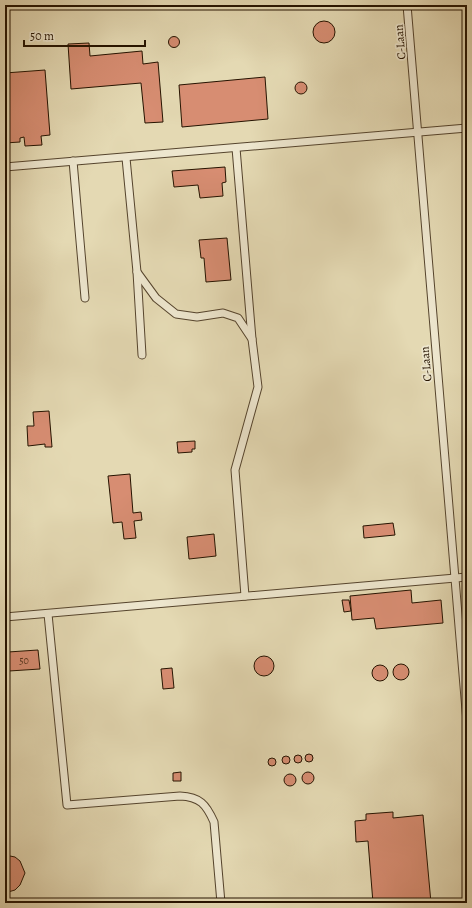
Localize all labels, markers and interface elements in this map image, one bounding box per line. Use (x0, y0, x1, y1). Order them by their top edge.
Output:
scale bar (24, 22, 145, 48)
street label: C-Laan (390, 23, 410, 60)
text: 50 m (30, 28, 54, 44)
street label: C-Laan (416, 345, 436, 382)
house number: 50 (19, 654, 29, 667)

